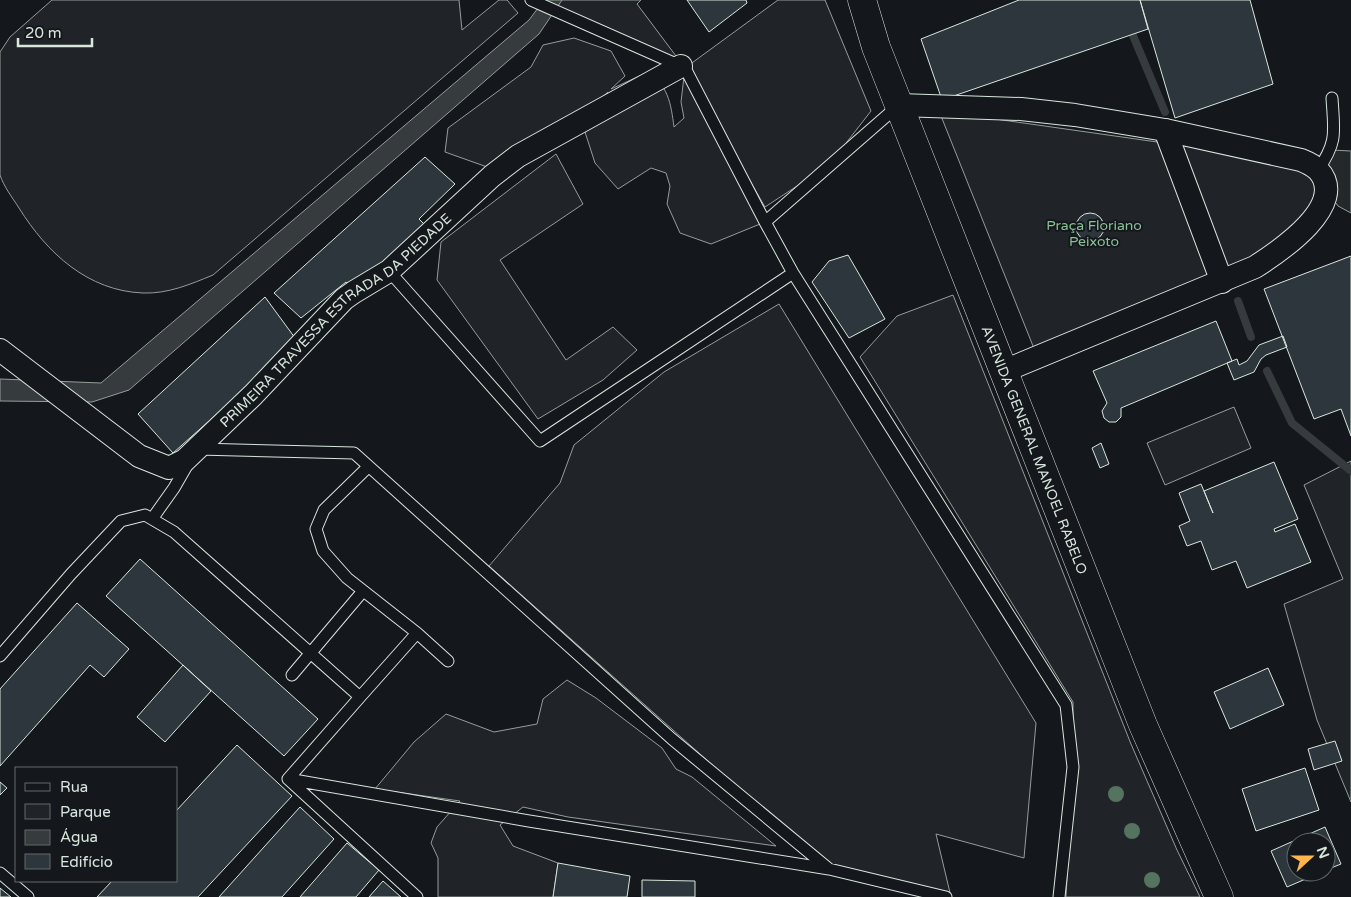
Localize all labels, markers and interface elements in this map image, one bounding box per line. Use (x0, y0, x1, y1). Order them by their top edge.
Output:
scale bar (18, 15, 91, 47)
text: 20 m (25, 24, 62, 42)
street label: PRIMEIRA TRAVESSA ESTRADA DA PIEDADE (216, 210, 455, 431)
park label: Praça Floriano Peixoto (1046, 217, 1142, 250)
street label: AVENIDA GENERAL MANOEL RABELO (978, 323, 1091, 577)
legend (15, 767, 178, 882)
text: Rua (60, 778, 88, 796)
text: Parque (60, 803, 111, 821)
text: Água (60, 828, 98, 846)
north arrow (1286, 832, 1336, 882)
text: N (1313, 844, 1333, 861)
text: Edifício (60, 853, 113, 871)

